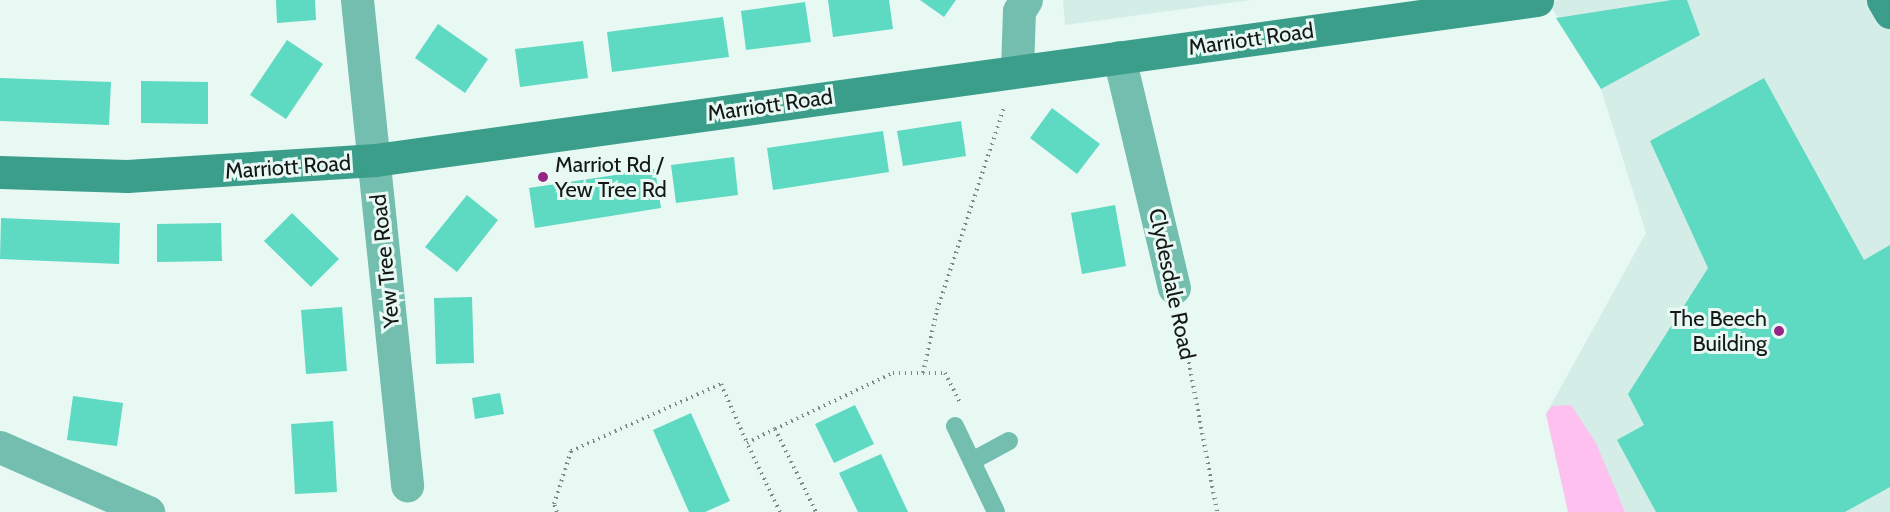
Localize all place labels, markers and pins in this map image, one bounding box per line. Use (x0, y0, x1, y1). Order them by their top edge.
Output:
place label: Marriot Rd / Yew Tree Rd (555, 151, 667, 202)
marker: Marriot Rd / Yew Tree Rd (536, 170, 550, 184)
place label: The Beech Building (1670, 305, 1767, 356)
marker: The Beech Building (1772, 324, 1786, 338)

